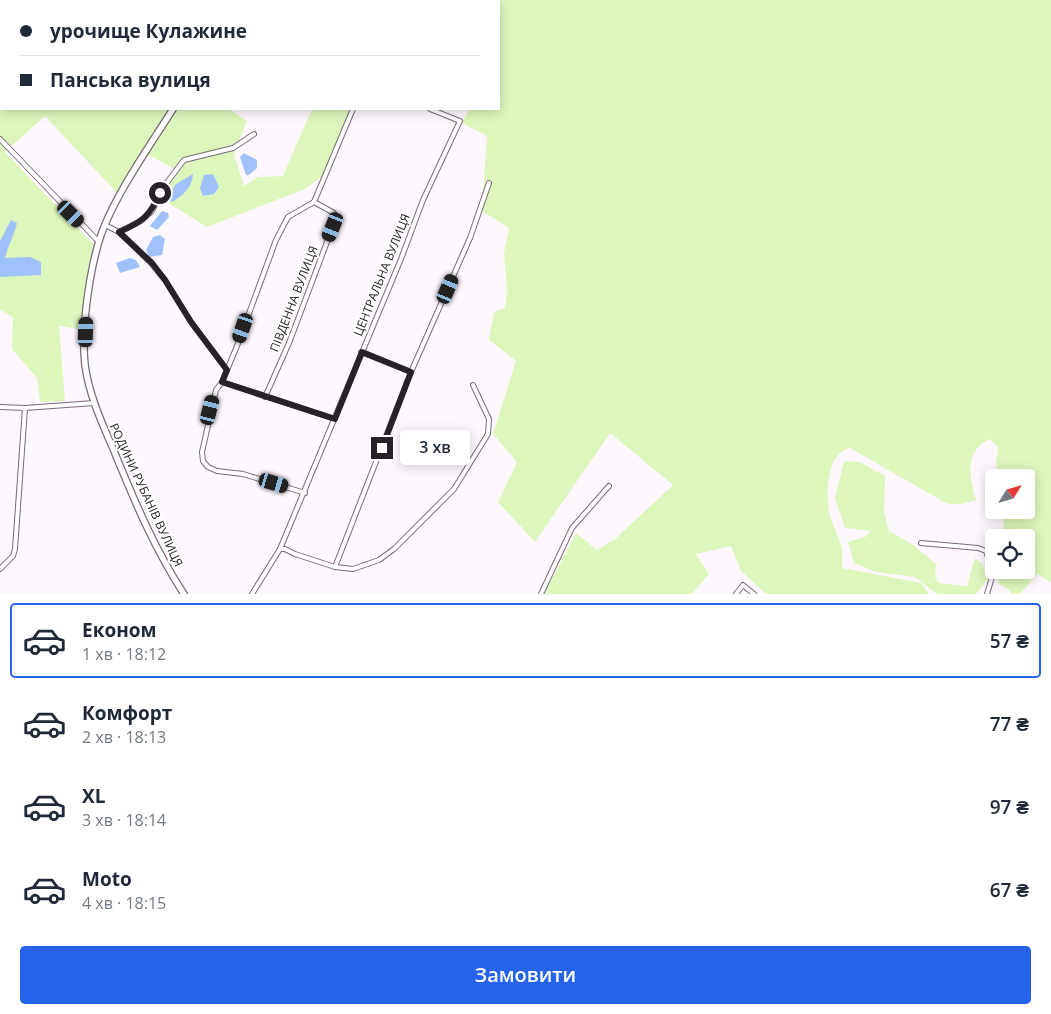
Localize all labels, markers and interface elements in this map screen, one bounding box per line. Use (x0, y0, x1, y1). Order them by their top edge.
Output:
text: урочище Кулажине (50, 18, 247, 44)
text: Панська вулиця (50, 67, 211, 93)
route start (149, 182, 171, 204)
car (55, 198, 86, 230)
car (320, 210, 345, 244)
street label: ЦЕНТРАЛЬНА ВУЛИЦЯ (349, 211, 414, 339)
street label: ПІВДЕННА ВУЛИЦЯ (265, 243, 322, 354)
car (435, 272, 460, 306)
car (231, 311, 254, 345)
car (77, 317, 94, 347)
car (199, 394, 220, 426)
street label: РОДИНИ РУБАНІВ ВУЛИЦЯ (106, 420, 187, 569)
callout: 3 хв (400, 430, 470, 466)
text: 3 хв (419, 436, 451, 458)
route end (371, 437, 393, 459)
north arrow (985, 469, 1035, 519)
map controls (985, 469, 1035, 579)
car (257, 471, 290, 495)
button: locate (985, 529, 1035, 579)
text: Економ (82, 617, 157, 643)
icon: car (22, 618, 67, 663)
text: 57 ₴ (990, 628, 1029, 654)
text: 1 хв · 18:12 (82, 643, 166, 665)
text: Комфорт (82, 700, 172, 726)
icon: car (22, 701, 67, 746)
text: 77 ₴ (990, 711, 1029, 737)
text: 2 хв · 18:13 (82, 726, 166, 748)
text: XL (82, 783, 105, 809)
icon: car (22, 784, 67, 829)
text: 97 ₴ (990, 794, 1029, 820)
text: 3 хв · 18:14 (82, 809, 166, 831)
text: Moto (82, 866, 132, 892)
icon: car (22, 867, 67, 912)
text: 67 ₴ (990, 877, 1029, 903)
text: 4 хв · 18:15 (82, 892, 166, 914)
button: Замовити (20, 946, 1031, 1004)

